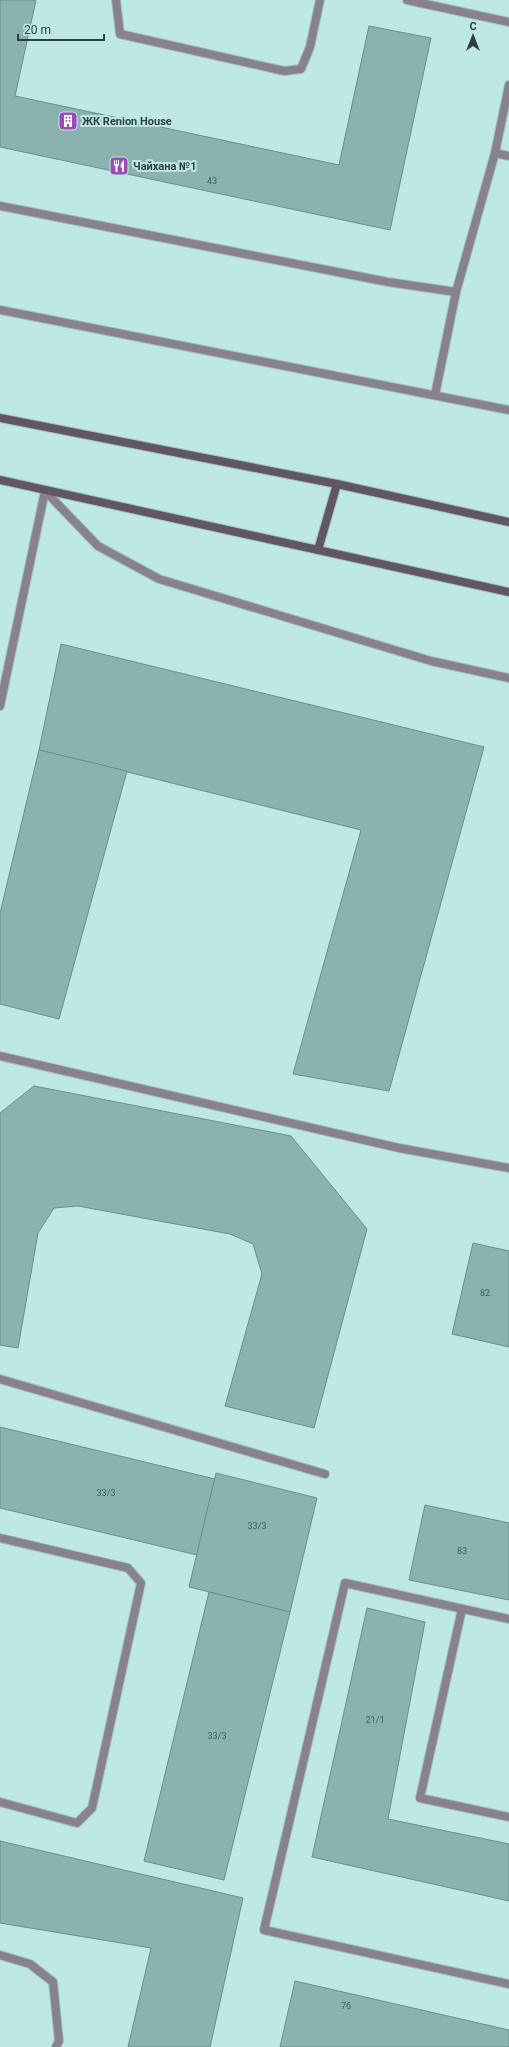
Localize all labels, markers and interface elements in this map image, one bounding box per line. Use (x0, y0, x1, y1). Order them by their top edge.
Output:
scale bar (18, 16, 104, 42)
north arrow (453, 16, 493, 56)
text: С (469, 20, 477, 33)
text: 20 m (24, 23, 51, 37)
building icon: ЖК Renion House (57, 110, 79, 132)
place label: ЖК Renion House (82, 115, 172, 128)
restaurant icon: Чайхана №1 (108, 155, 130, 177)
place label: Чайхана №1 (133, 160, 197, 173)
house number: 43 (207, 176, 217, 186)
house number: 82 (480, 1288, 490, 1298)
house number: 33/3 (97, 1488, 115, 1498)
house number: 33/3 (248, 1521, 266, 1531)
house number: 83 (457, 1546, 467, 1556)
house number: 21/1 (366, 1715, 384, 1725)
house number: 33/3 (208, 1731, 226, 1741)
house number: 76 (341, 2001, 351, 2011)

